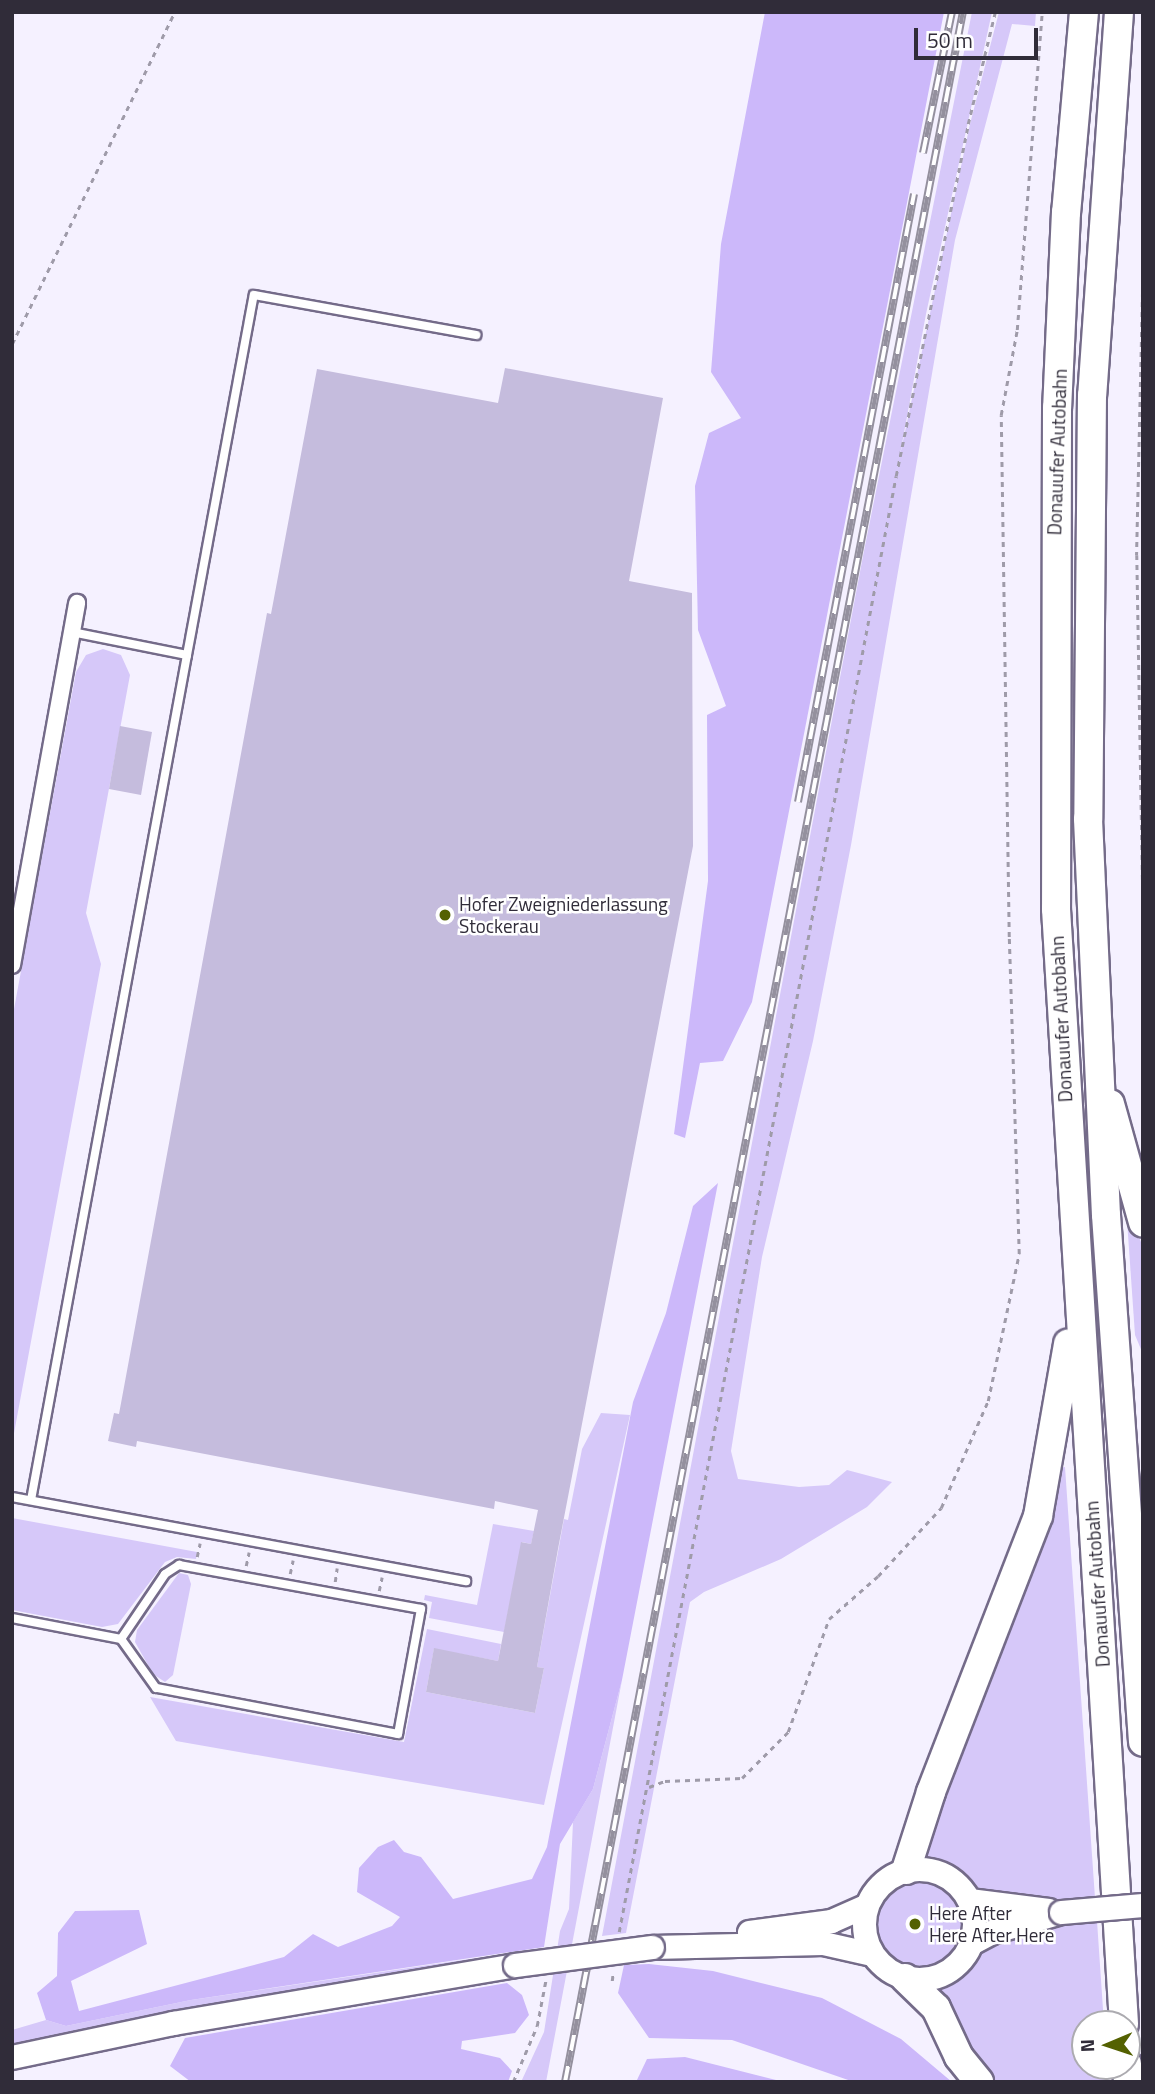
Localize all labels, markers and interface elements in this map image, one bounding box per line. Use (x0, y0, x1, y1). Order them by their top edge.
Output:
scale bar (917, 14, 1041, 58)
text: 50 m (927, 24, 973, 56)
street label: Donauufer Autobahn (1043, 368, 1071, 536)
place label: Hofer Zweigniederlassung Stockerau (459, 893, 668, 937)
marker: Hofer Zweigniederlassung Stockerau (437, 907, 453, 923)
street label: Donauufer Autobahn (1045, 935, 1077, 1103)
street label: Donauufer Autobahn (1080, 1500, 1114, 1668)
place label: Here After Here After Here (929, 1902, 1054, 1946)
marker: Here After Here After Here (907, 1916, 923, 1932)
north arrow (1071, 2010, 1141, 2080)
text: N (1072, 2039, 1101, 2053)

